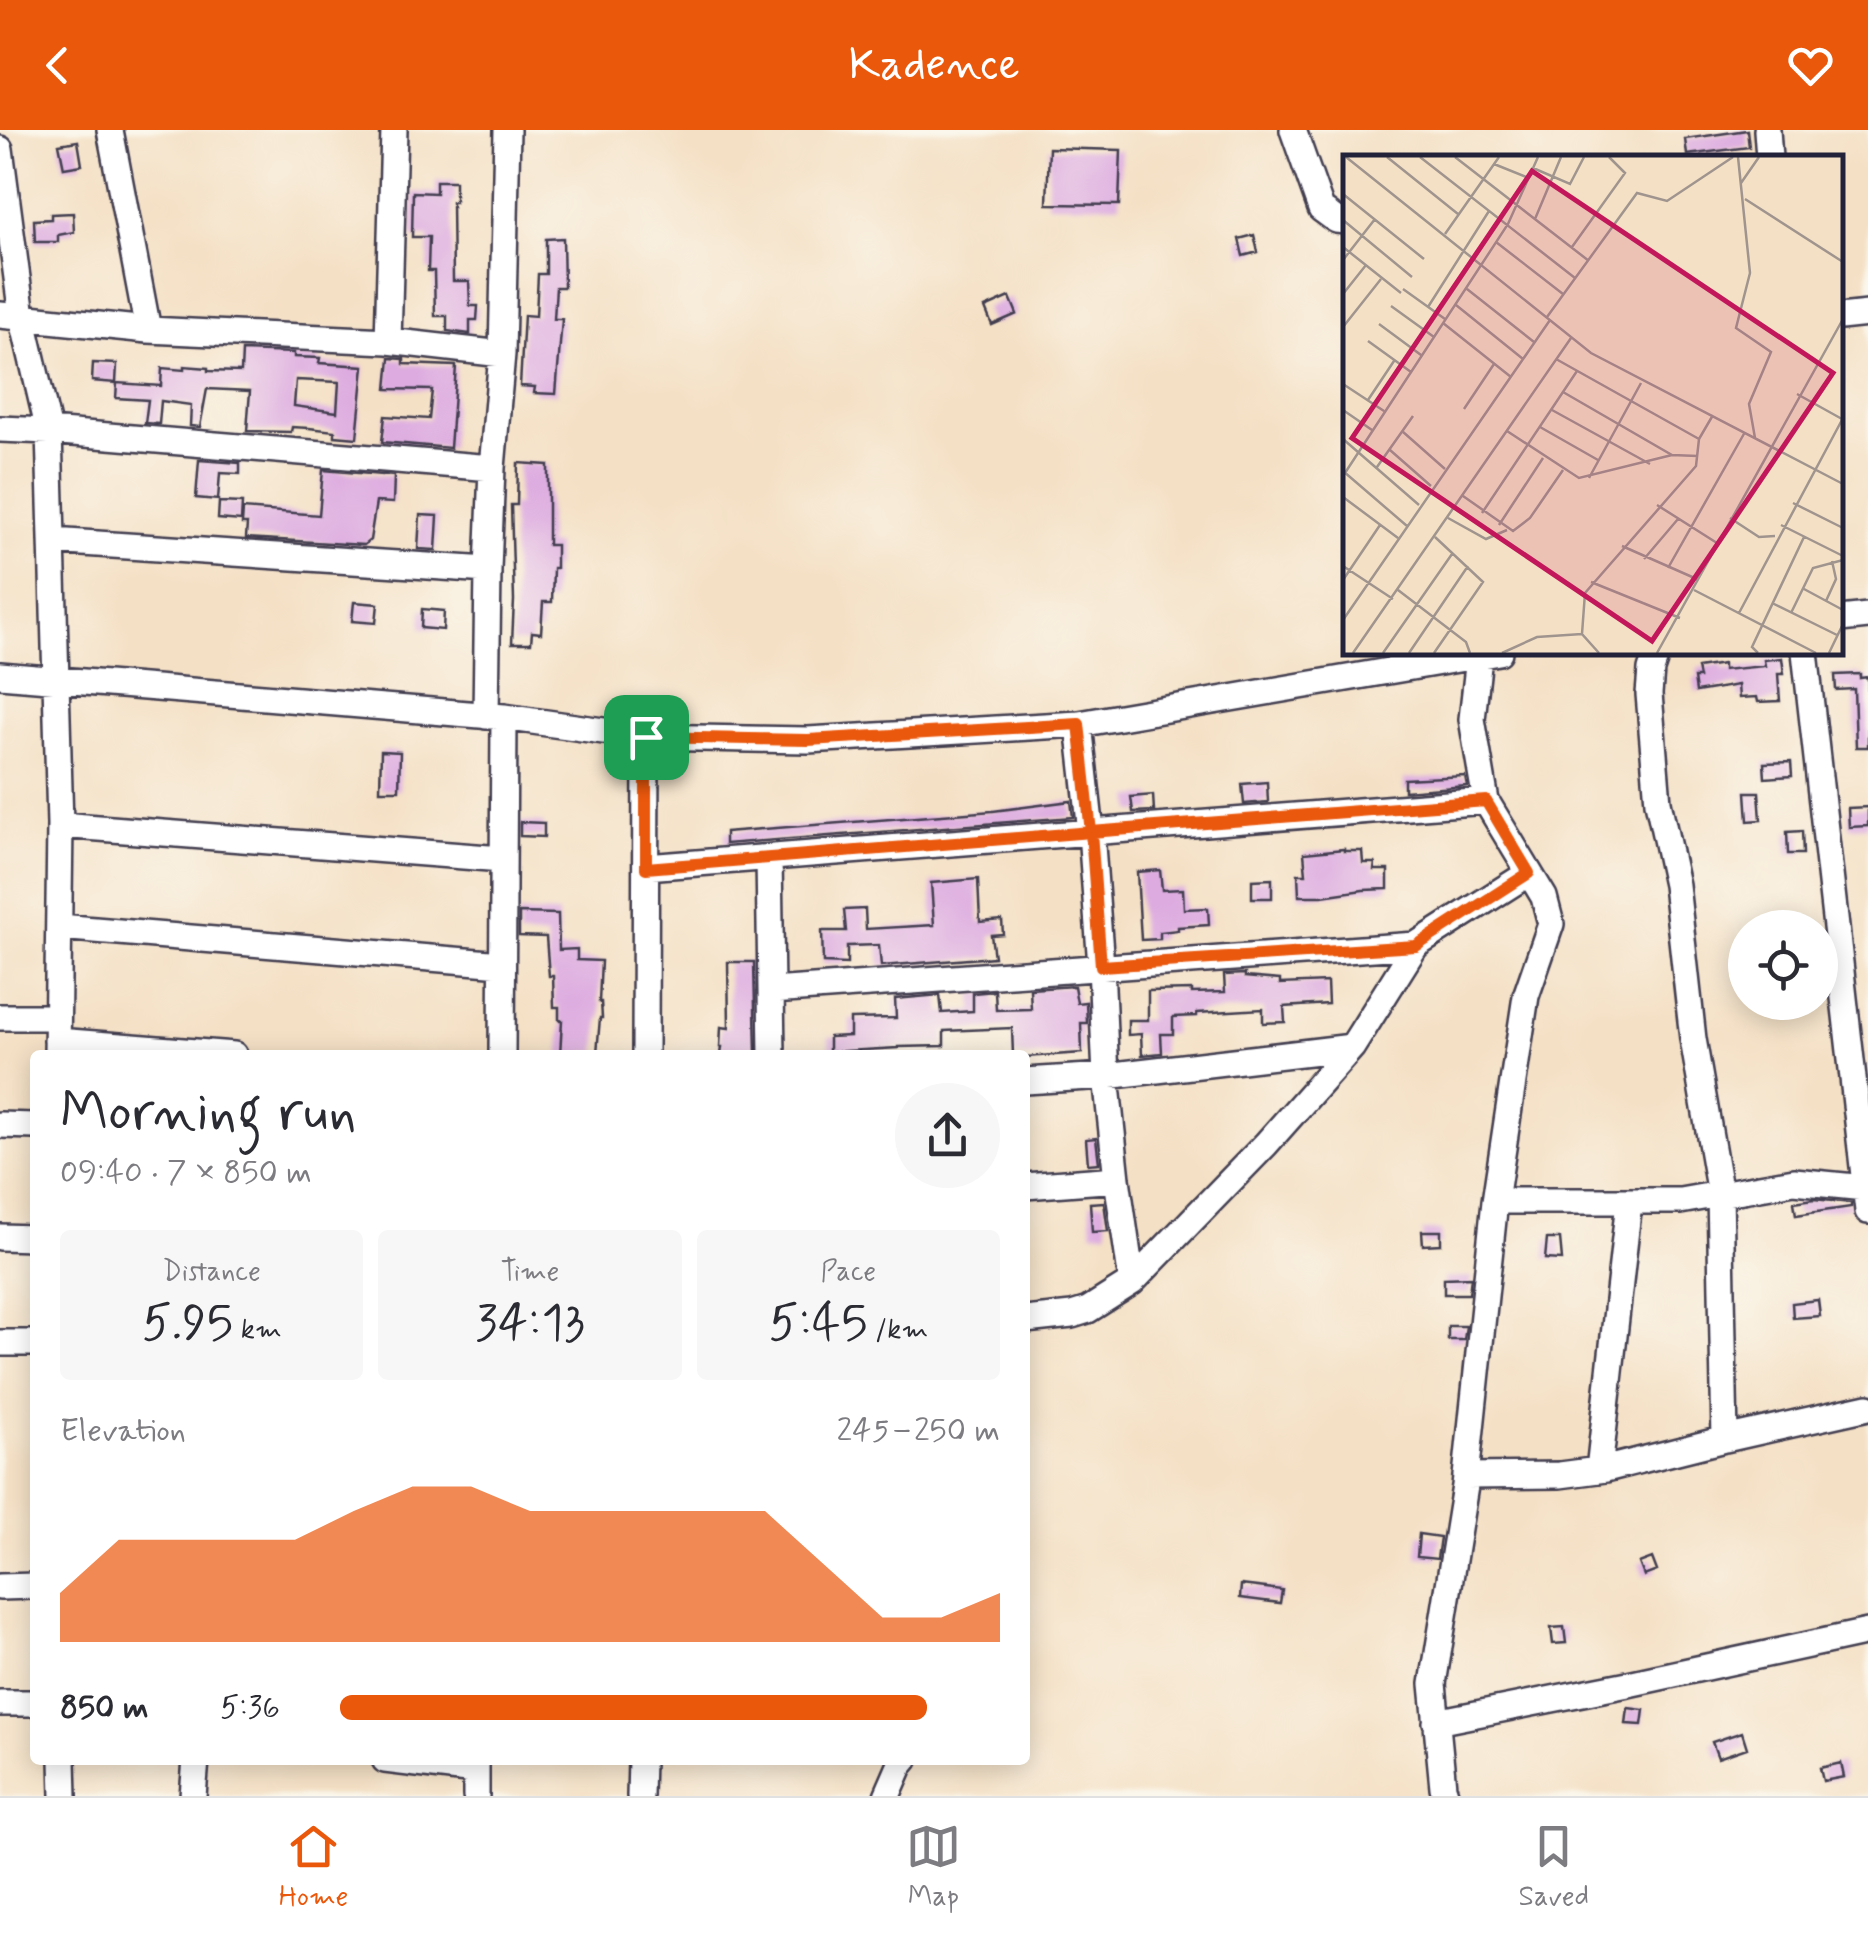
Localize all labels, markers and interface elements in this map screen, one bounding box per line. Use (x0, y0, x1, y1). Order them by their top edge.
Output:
text: Kadence (848, 36, 1020, 95)
icon: back (30, 38, 85, 93)
icon: heart (1783, 38, 1838, 93)
inset map (1343, 155, 1843, 655)
pin (604, 695, 689, 780)
icon: arrive (619, 710, 674, 765)
map controls (1728, 910, 1838, 1020)
button: locate (1728, 910, 1838, 1020)
text: Morning run (60, 1078, 357, 1150)
button: share (895, 1083, 1000, 1188)
text: 09:40 · 7 × 850 m (60, 1152, 312, 1194)
text: Distance (162, 1254, 261, 1291)
text: Time (501, 1254, 559, 1291)
text: Pace (820, 1254, 876, 1291)
text: 5.95 (142, 1291, 233, 1357)
text: 34:13 (475, 1291, 585, 1357)
text: 5:45 (768, 1291, 868, 1357)
text: km (233, 1312, 282, 1349)
text: /km (868, 1312, 928, 1349)
text: Elevation (60, 1410, 186, 1452)
text: 245–250 m (836, 1410, 1000, 1452)
text: 850 m (60, 1687, 148, 1729)
text: 5:36 (220, 1687, 280, 1729)
tab: Home (279, 1819, 348, 1916)
tab: Map (906, 1819, 961, 1916)
tab: Saved (1518, 1819, 1589, 1916)

